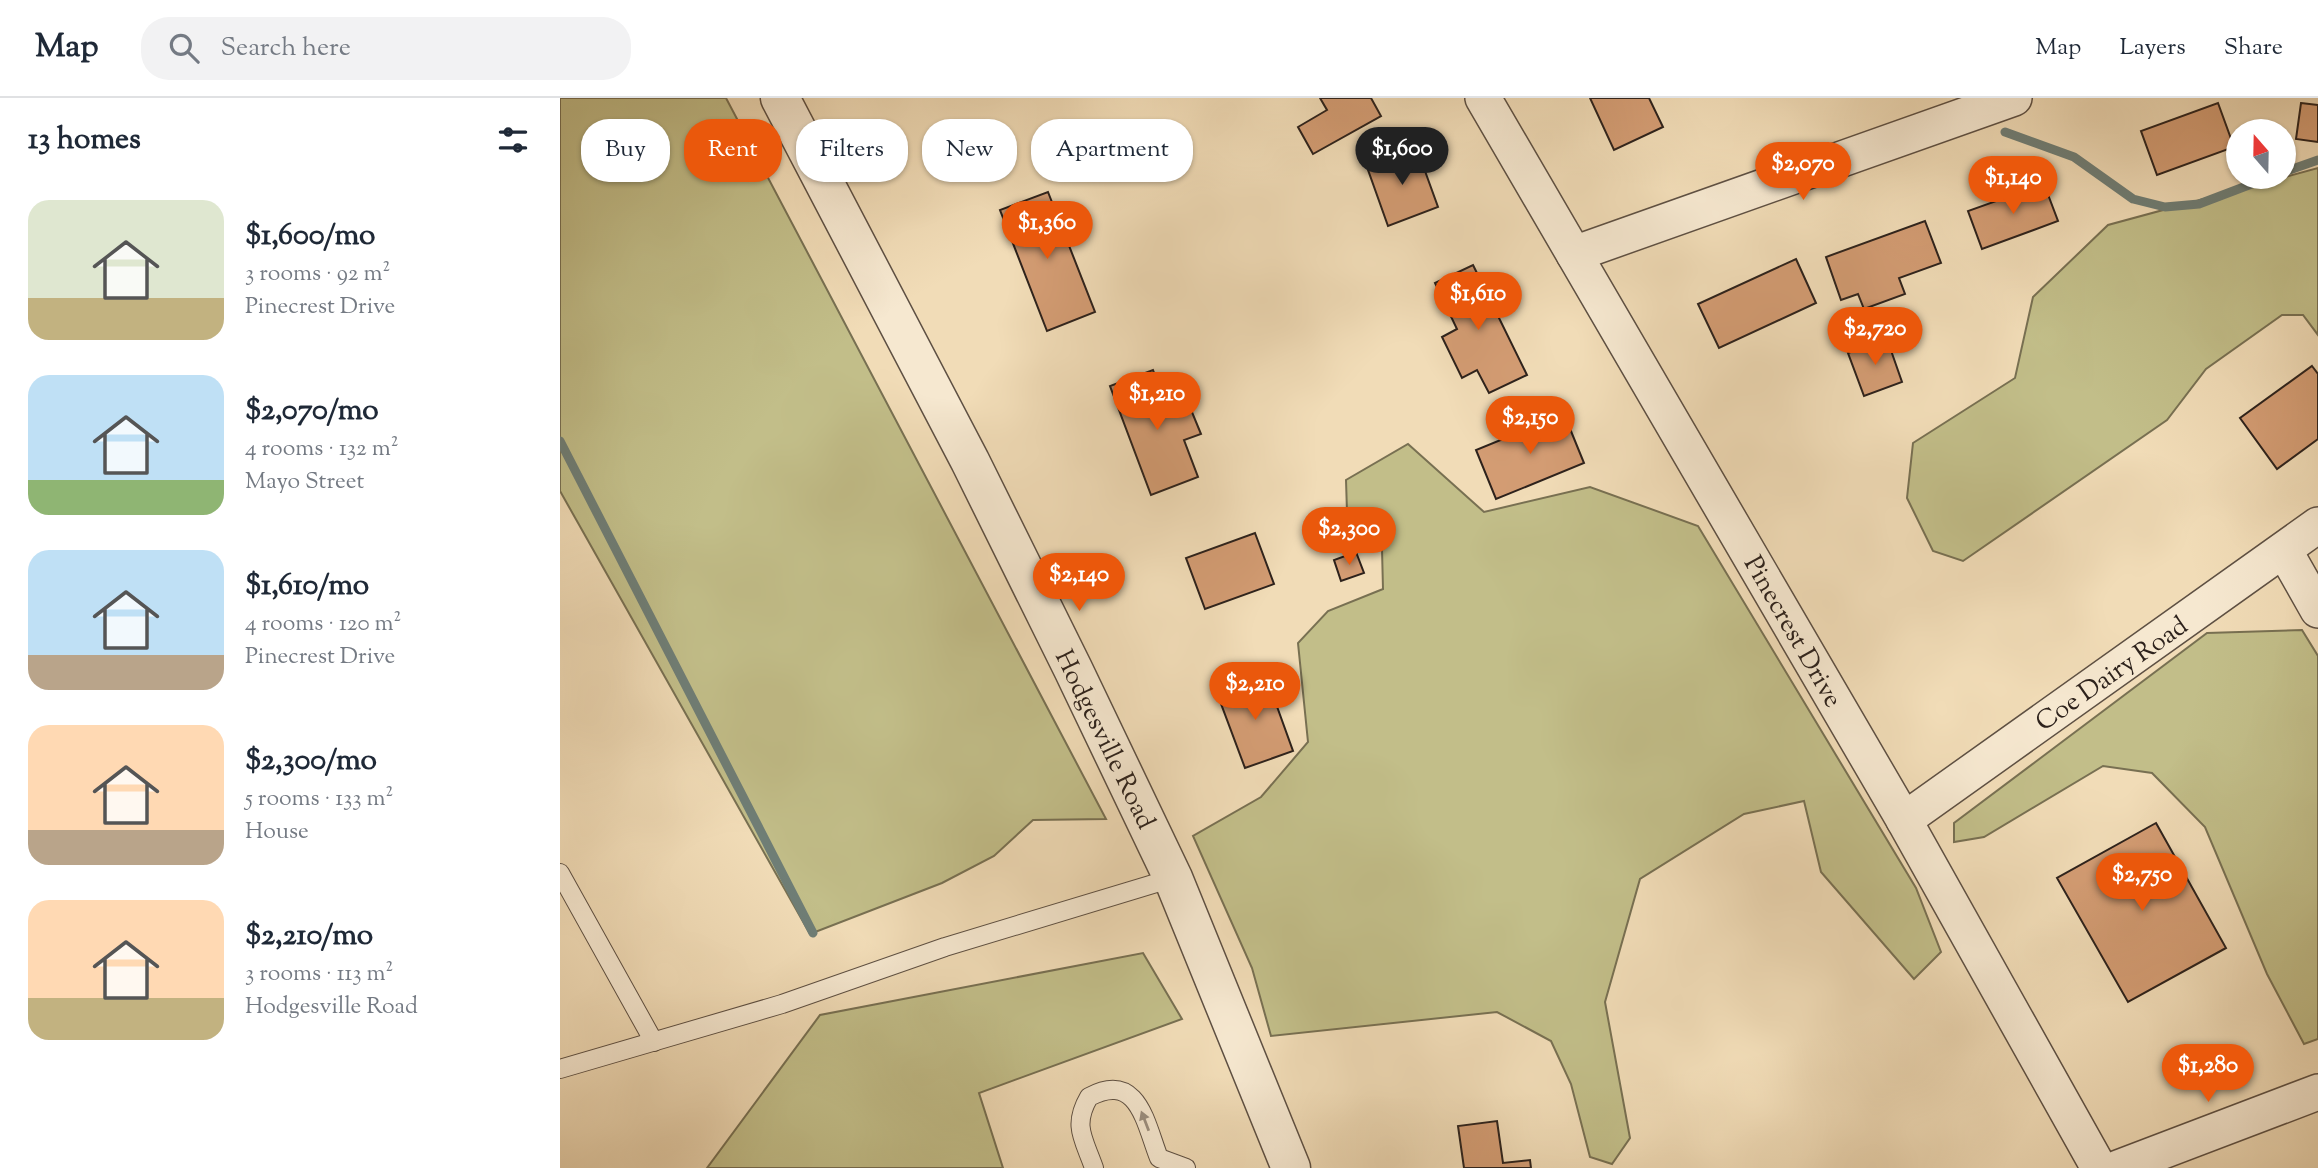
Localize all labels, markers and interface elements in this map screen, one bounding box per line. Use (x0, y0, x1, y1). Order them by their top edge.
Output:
search box (141, 17, 631, 80)
text: Map (35, 24, 99, 72)
icon: search (165, 29, 203, 67)
text: Search here (221, 30, 351, 67)
text: Map (2035, 31, 2081, 65)
text: Layers (2119, 31, 2186, 65)
text: Share (2224, 31, 2283, 65)
text: 13 homes (28, 119, 141, 162)
chip: Buy (581, 119, 670, 182)
chip: Rent (684, 119, 782, 182)
chip: Filters (796, 119, 908, 182)
chip: New (922, 119, 1017, 182)
chip: Apartment (1031, 119, 1193, 182)
north arrow (2226, 119, 2296, 189)
map controls (2226, 119, 2296, 189)
icon: filters (494, 121, 532, 159)
pin: $1,600 (1345, 127, 1459, 187)
text: $1,600 (1371, 133, 1433, 166)
pin: $2,070 (1746, 142, 1860, 202)
text: $2,070 (1771, 148, 1835, 181)
pin: $1,140 (1956, 156, 2070, 216)
text: $1,140 (1984, 162, 2042, 195)
pin: $1,360 (990, 202, 1104, 261)
text: $1,360 (1018, 207, 1076, 240)
text: $1,600/mo (245, 215, 375, 258)
icon: home (84, 228, 168, 312)
text: 3 rooms · 92 m² (245, 258, 390, 291)
pin: $1,610 (1421, 272, 1535, 332)
text: $1,610 (1450, 278, 1506, 311)
text: Pinecrest Drive (245, 291, 395, 324)
pin: $2,720 (1818, 308, 1932, 367)
text: $2,720 (1844, 313, 1907, 346)
pin: $1,210 (1100, 372, 1214, 432)
text: $1,210 (1129, 378, 1185, 411)
text: $2,070/mo (245, 390, 379, 433)
pin: $2,150 (1473, 396, 1587, 456)
text: $2,150 (1502, 402, 1558, 435)
icon: home (84, 403, 168, 487)
text: 4 rooms · 132 m² (245, 433, 398, 466)
text: Mayo Street (245, 466, 364, 499)
pin: $2,300 (1292, 508, 1406, 567)
text: $2,300 (1318, 513, 1380, 546)
street label: Pinecrest Drive (1733, 550, 1850, 715)
pin: $2,140 (1022, 554, 1136, 613)
text: $2,140 (1049, 559, 1109, 592)
text: $1,610/mo (245, 565, 369, 608)
icon: home (84, 578, 168, 662)
text: 4 rooms · 120 m² (245, 608, 401, 641)
street label: Coe Dairy Road (2029, 608, 2196, 741)
text: Pinecrest Drive (245, 641, 395, 674)
street label: Hodgesville Road (1044, 644, 1163, 836)
pin: $2,210 (1198, 662, 1312, 722)
text: $2,210 (1225, 668, 1285, 701)
text: $2,300/mo (245, 740, 377, 783)
icon: home (84, 753, 168, 837)
text: 5 rooms · 133 m² (245, 783, 393, 816)
text: House (245, 816, 309, 849)
pin: $2,750 (2085, 854, 2199, 913)
text: $2,750 (2112, 859, 2172, 892)
text: $2,210/mo (245, 915, 373, 958)
icon: home (84, 928, 168, 1012)
text: 3 rooms · 113 m² (245, 958, 393, 991)
text: Hodgesville Road (245, 991, 418, 1024)
pin: $1,280 (2151, 1044, 2265, 1104)
text: $1,280 (2178, 1050, 2238, 1083)
one-way arrow (1139, 1110, 1150, 1131)

